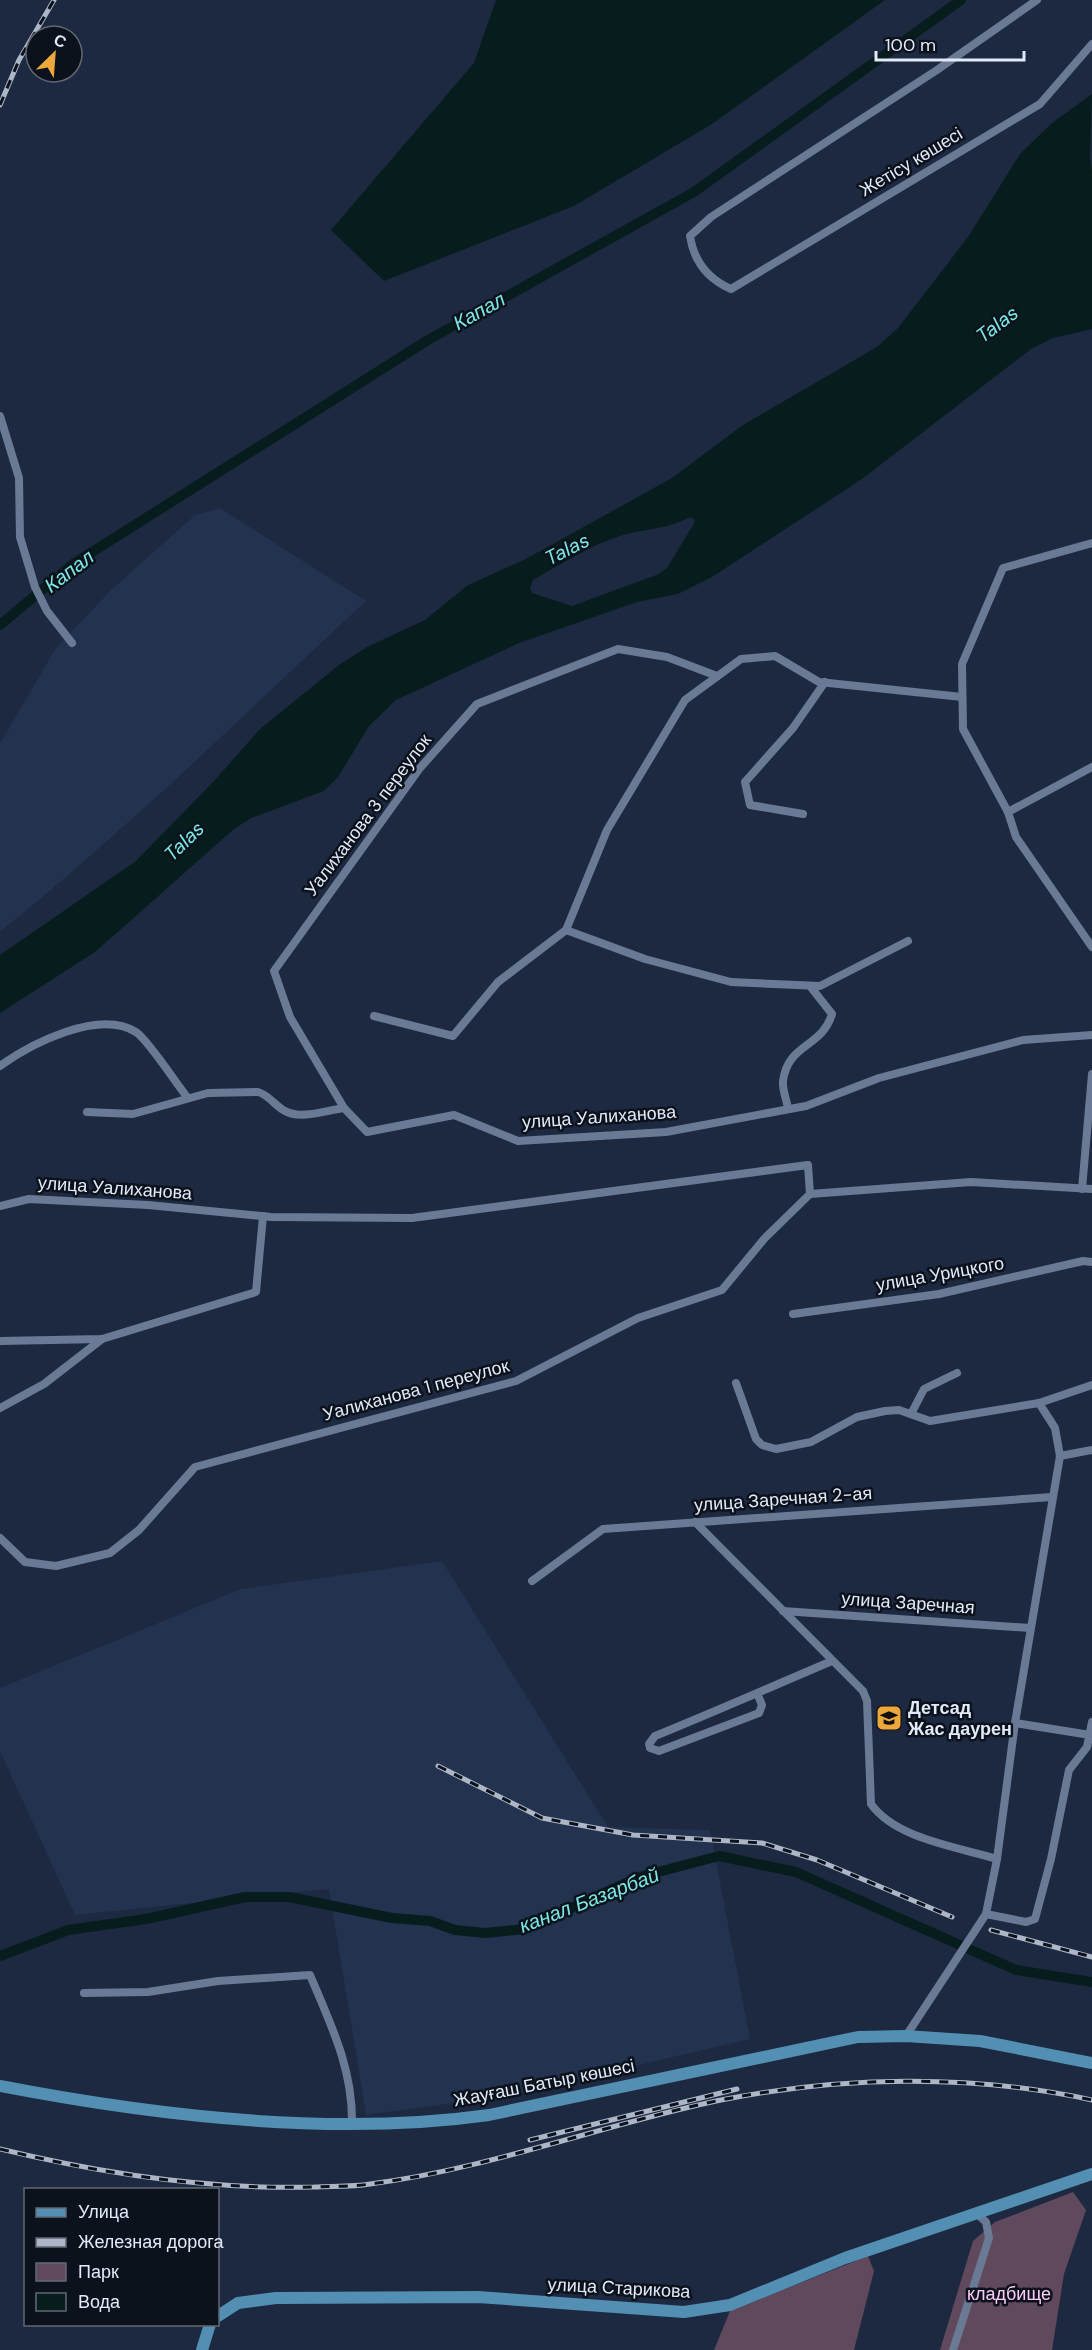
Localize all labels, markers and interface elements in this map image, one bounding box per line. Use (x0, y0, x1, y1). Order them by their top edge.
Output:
north arrow (24, 24, 84, 84)
scale bar (876, 24, 1024, 62)
text: С (50, 29, 70, 53)
text: 100 m (885, 33, 936, 57)
street label: Жетісу көшесі (855, 122, 967, 202)
water label: Капал (448, 286, 510, 336)
water label: Talas (971, 300, 1023, 348)
water label: Talas (540, 527, 594, 571)
water label: Капал (39, 544, 99, 598)
street label: Уалиханова 3 переулок (299, 729, 437, 901)
water label: Talas (158, 815, 210, 867)
street label: улица Уалиханова (521, 1100, 678, 1134)
street label: улица Уалиханова (37, 1171, 194, 1205)
street label: улица Урицкого (874, 1251, 1006, 1297)
street label: Уалиханова 1 переулок (320, 1354, 512, 1426)
street label: улица Заречная 2-ая (693, 1481, 873, 1517)
street label: улица Заречная (840, 1586, 976, 1620)
place label: Детсад Жас даурен (907, 1696, 1012, 1741)
school or university icon: Детсад Жас даурен (874, 1703, 904, 1733)
water label: канал Базарбай (515, 1861, 663, 1939)
street label: Жауғаш Батыр көшесі (451, 2054, 637, 2112)
legend (24, 2188, 219, 2326)
text: Улица (78, 2200, 130, 2224)
text: Железная дорога (78, 2230, 224, 2254)
text: Парк (78, 2260, 119, 2284)
street label: улица Старикова (547, 2272, 692, 2304)
park label: кладбище (967, 2282, 1051, 2306)
text: Вода (78, 2290, 121, 2314)

